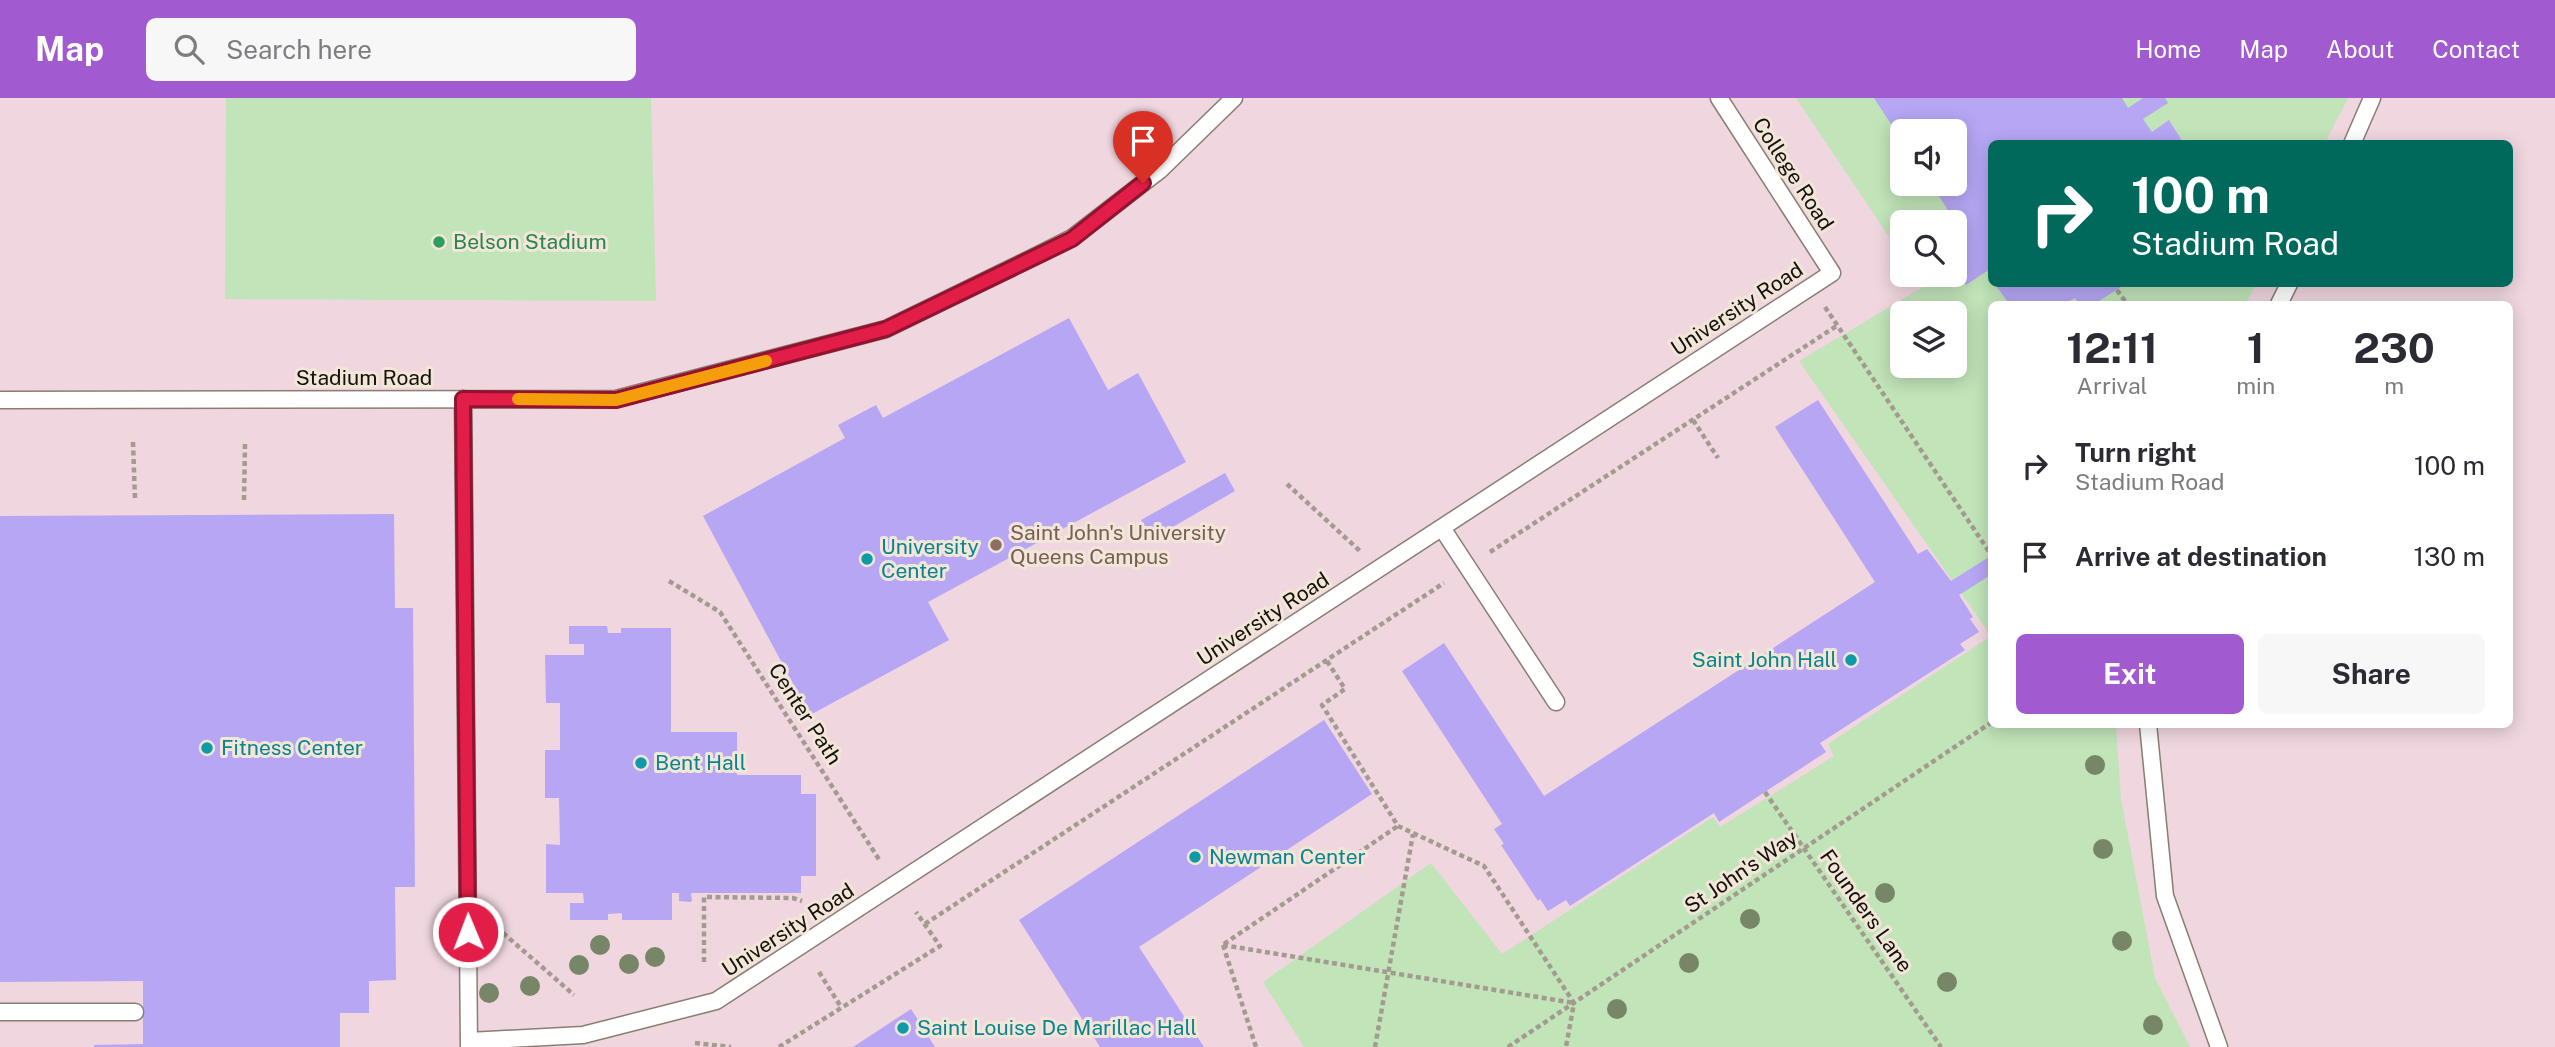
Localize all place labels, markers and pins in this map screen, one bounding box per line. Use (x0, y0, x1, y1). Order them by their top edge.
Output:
pin (1113, 111, 1173, 183)
place label: Belson Stadium (453, 229, 607, 254)
marker: Belson Stadium (431, 234, 447, 250)
place label: Saint John's University Queens Campus (1010, 520, 1226, 569)
place label: University Center (881, 534, 979, 583)
marker: Saint John's University Queens Campus (988, 537, 1004, 553)
marker: University Center (859, 551, 875, 567)
place label: Saint John Hall (1692, 647, 1837, 672)
marker: Saint John Hall (1843, 652, 1859, 668)
place label: Fitness Center (221, 735, 363, 760)
marker: Fitness Center (199, 740, 215, 756)
place label: Bent Hall (655, 750, 746, 775)
marker: Bent Hall (633, 755, 649, 771)
place label: Newman Center (1209, 844, 1366, 869)
marker: Newman Center (1187, 849, 1203, 865)
place label: Saint Louise De Marillac Hall (917, 1015, 1197, 1040)
marker: Saint Louise De Marillac Hall (895, 1020, 911, 1036)

